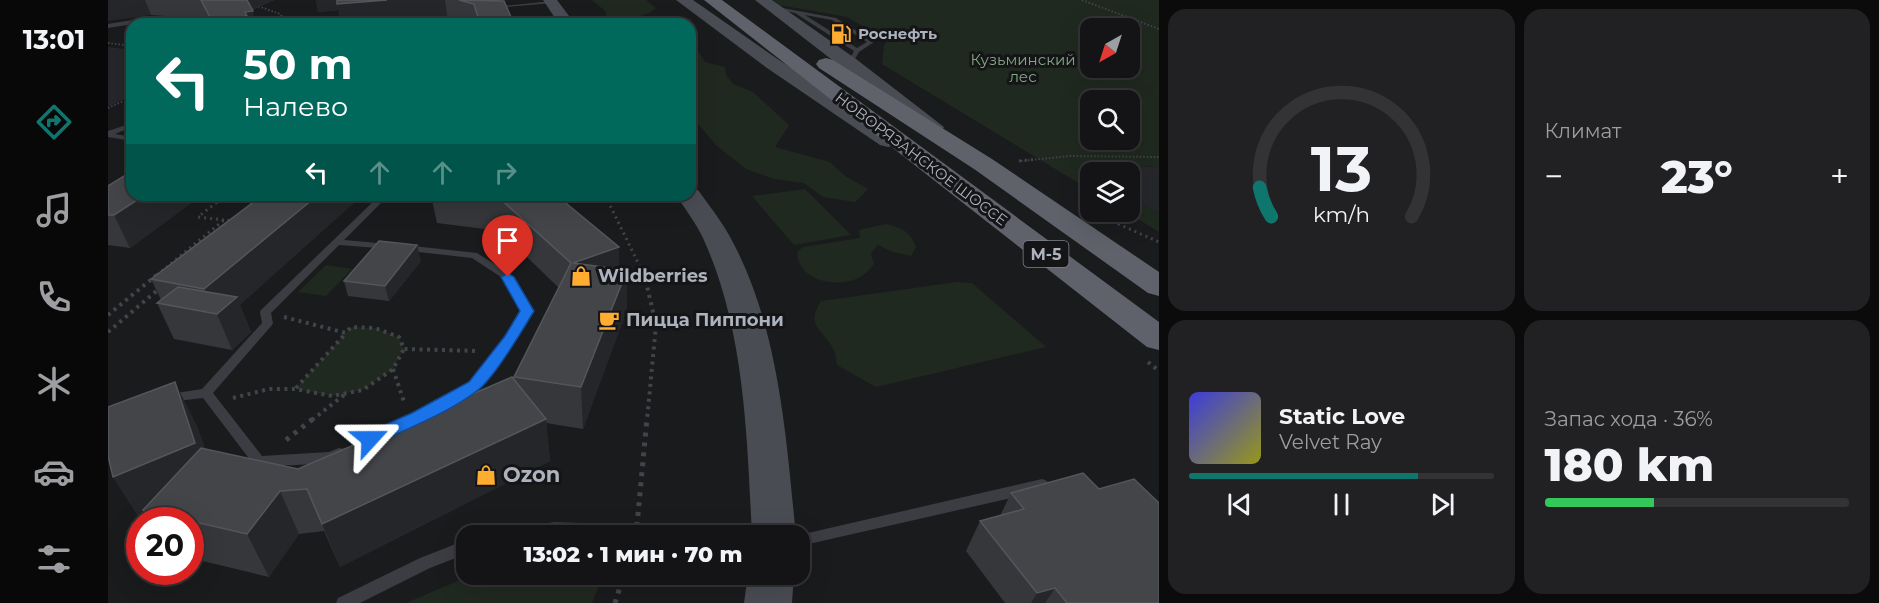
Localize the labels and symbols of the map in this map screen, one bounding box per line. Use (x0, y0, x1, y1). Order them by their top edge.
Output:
north arrow (1080, 18, 1140, 78)
fuel station icon: Роснефть (829, 22, 853, 46)
place label: Роснефть (858, 24, 937, 43)
park label: Кузьминский лес (970, 50, 1076, 86)
street label: НОВОРЯЗАНСКОЕ ШОССЕ (832, 88, 1011, 230)
pin (482, 215, 533, 277)
road number: М-5 (1024, 241, 1068, 267)
shop icon: Wildberries (569, 264, 593, 288)
place label: Wildberries (598, 265, 708, 287)
cafe icon: Пицца Пиппони (597, 308, 621, 332)
place label: Пицца Пиппони (626, 309, 784, 331)
position arrow (338, 407, 402, 471)
place label: Ozon (503, 462, 560, 487)
shop icon: Ozon (474, 463, 498, 487)
speed limit sign: 20 (126, 507, 204, 585)

